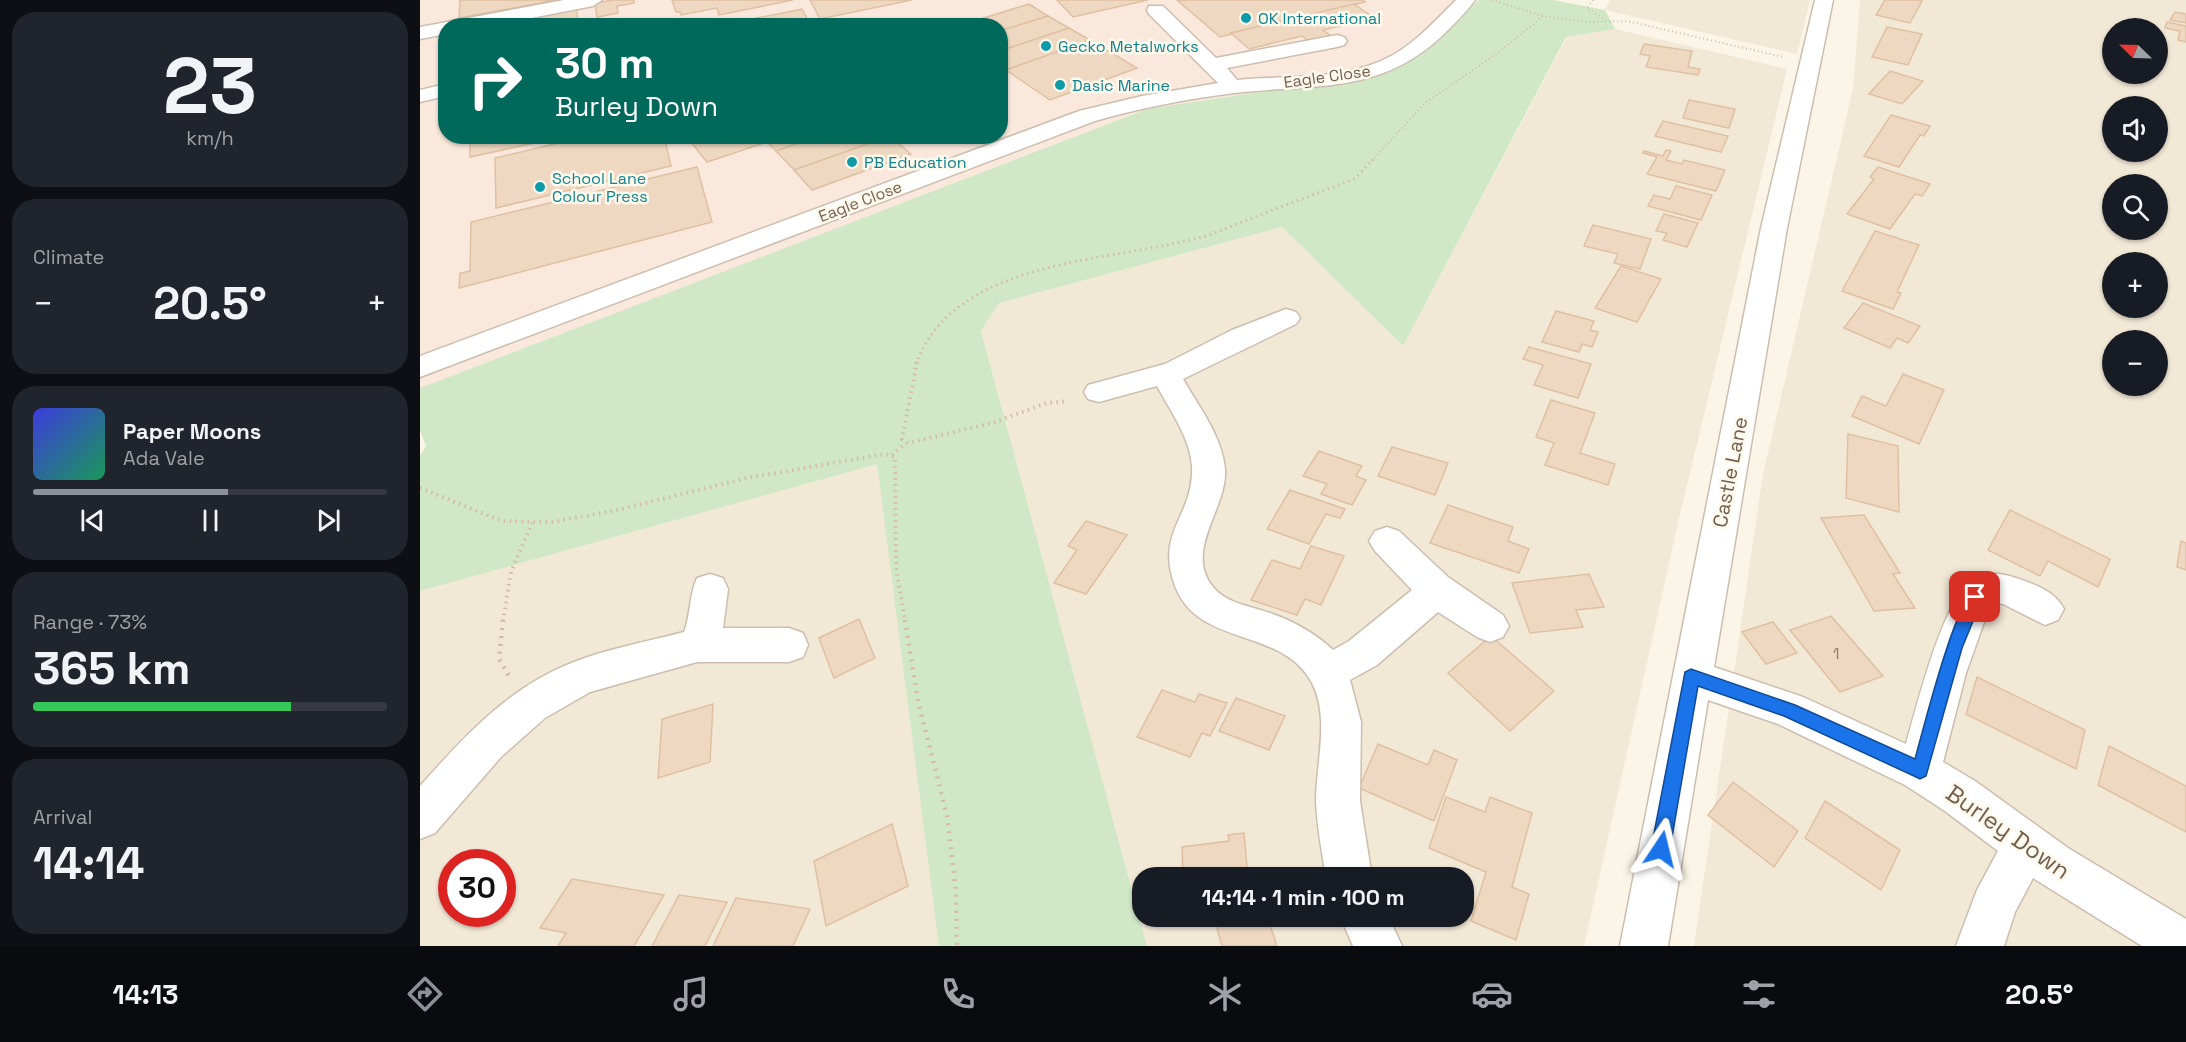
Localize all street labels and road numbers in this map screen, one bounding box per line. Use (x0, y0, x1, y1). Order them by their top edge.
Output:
street label: Eagle Close (1282, 60, 1372, 93)
street label: Eagle Close (815, 176, 905, 227)
street label: Castle Lane (1707, 414, 1753, 530)
street label: Burley Down (1940, 777, 2077, 886)

